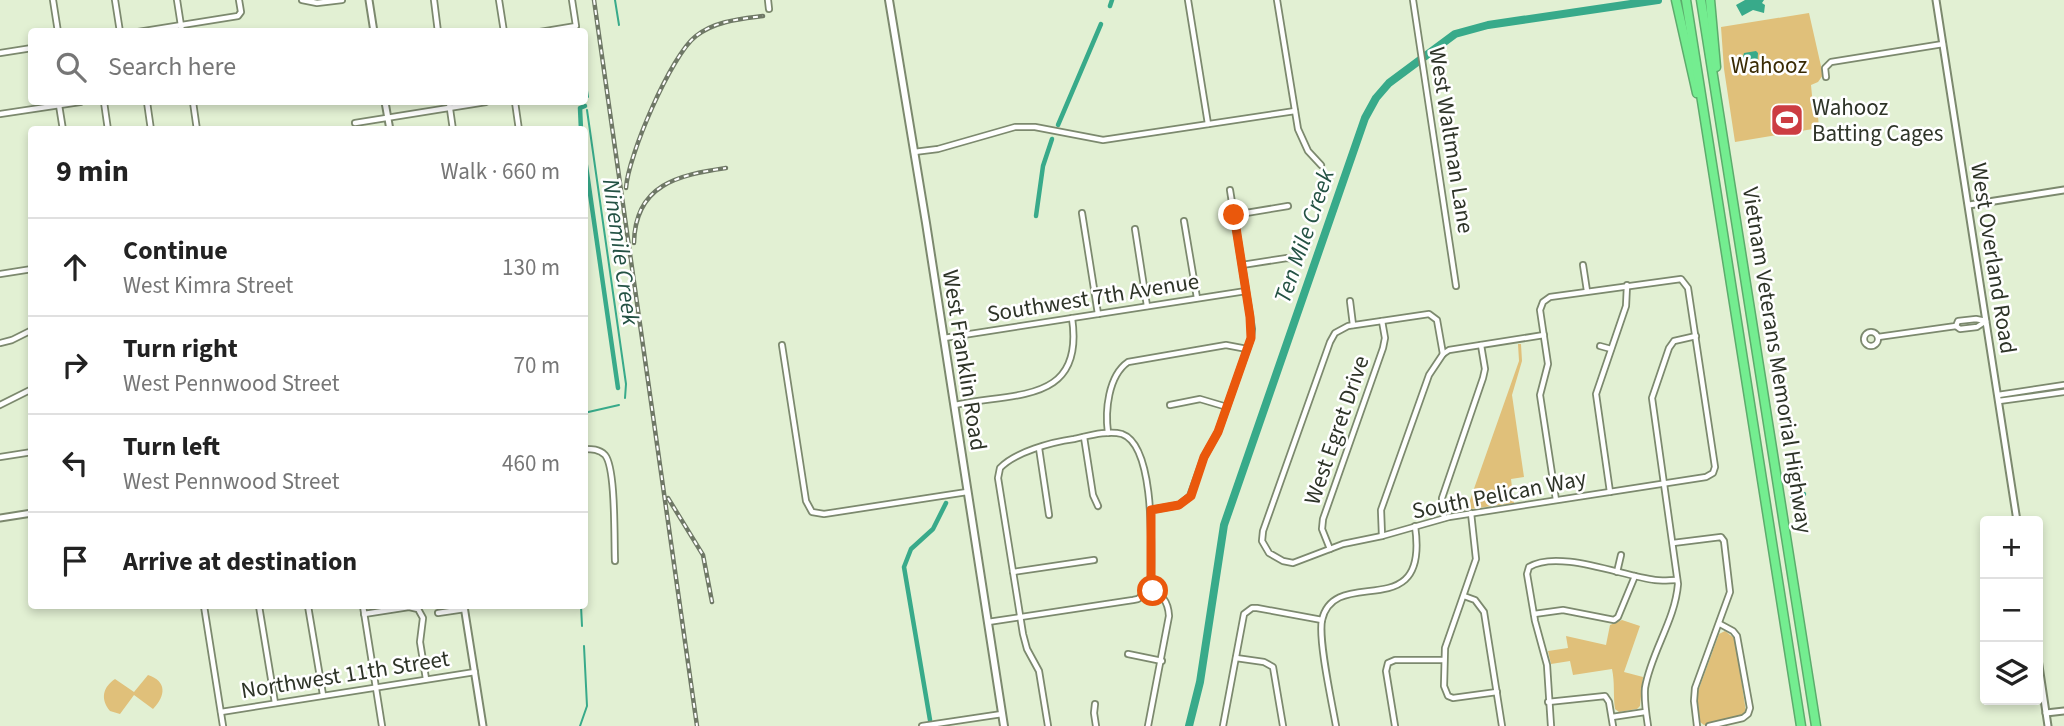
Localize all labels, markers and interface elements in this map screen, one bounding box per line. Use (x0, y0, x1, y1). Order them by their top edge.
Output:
search box (28, 28, 588, 105)
street label: West Waltman Lane (1420, 44, 1483, 236)
icon: search (52, 48, 90, 86)
text: Search here (108, 48, 236, 85)
park label: Wahooz (1731, 49, 1807, 82)
place label: Wahooz Batting Cages (1812, 91, 1943, 150)
sports icon: Wahooz Batting Cages (1768, 101, 1806, 139)
text: 9 min (56, 150, 129, 193)
text: Walk · 660 m (441, 155, 560, 188)
street label: West Overland Road (1962, 160, 2025, 356)
water label: Ten Mile Creek (1265, 164, 1344, 308)
water label: Ninemile Creek (593, 177, 648, 328)
street label: Vietnam Veterans Memorial Highway (1734, 184, 1821, 536)
route end (1218, 199, 1249, 230)
text: Continue (123, 232, 228, 269)
icon: ahead (56, 248, 94, 286)
text: 130 m (502, 251, 560, 284)
street label: Southwest 7th Avenue (985, 264, 1201, 331)
street label: West Franklin Road (934, 267, 995, 453)
text: West Kimra Street (123, 269, 293, 302)
text: Turn right (123, 330, 238, 367)
icon: right (56, 346, 94, 384)
text: 70 m (513, 349, 560, 382)
street label: West Egret Drive (1295, 351, 1377, 509)
text: West Pennwood Street (123, 367, 339, 400)
text: Turn left (123, 428, 220, 465)
icon: left (56, 444, 94, 482)
text: 460 m (502, 447, 560, 480)
street label: South Pelican Way (1409, 461, 1589, 528)
text: West Pennwood Street (123, 465, 339, 498)
map controls (1980, 516, 2043, 705)
button: + (1980, 516, 2043, 579)
icon: arrive (56, 542, 94, 580)
text: Arrive at destination (123, 543, 357, 580)
route start (1137, 575, 1168, 606)
button: − (1980, 579, 2043, 642)
street label: Northwest 11th Street (239, 642, 452, 707)
button: layers (1980, 642, 2043, 705)

